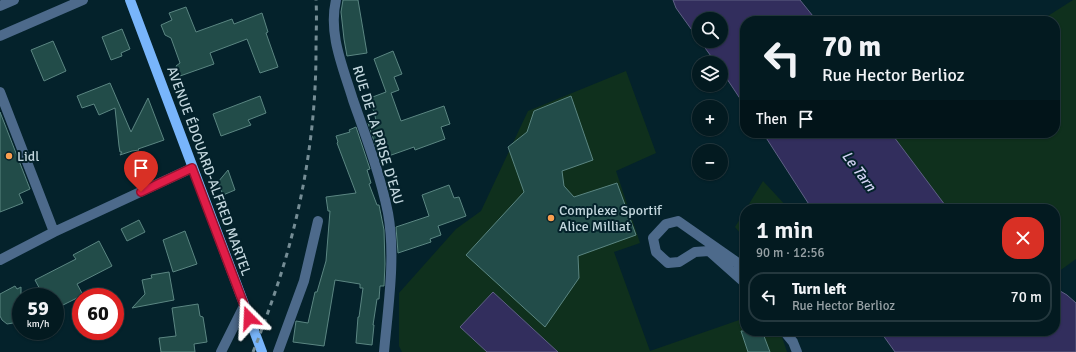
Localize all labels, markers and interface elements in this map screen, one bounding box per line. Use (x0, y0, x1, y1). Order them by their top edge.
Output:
map controls (692, 12, 728, 180)
button: search (692, 12, 728, 48)
text: 70 m (822, 30, 881, 64)
icon: left (756, 32, 808, 84)
button: layers (692, 56, 728, 92)
street label: AVENUE ÉDOUARD-ALFRED MARTEL (163, 64, 255, 278)
street label: RUE DE LA PRISE D'EAU (349, 64, 407, 206)
text: Rue Hector Berlioz (822, 64, 965, 86)
button: + (692, 100, 728, 136)
icon: arrive (795, 108, 817, 130)
text: Then (756, 110, 787, 128)
button: − (692, 144, 728, 180)
water label: Le Tarn (838, 147, 880, 195)
place label: Lidl (17, 148, 39, 165)
marker: Lidl (4, 151, 14, 161)
pin (124, 151, 158, 192)
icon: arrive (130, 157, 152, 179)
place label: Complexe Sportif Alice Milliat (559, 202, 663, 235)
marker: Complexe Sportif Alice Milliat (546, 213, 556, 223)
text: 1 min (756, 215, 813, 245)
button: close (1002, 217, 1044, 259)
text: 90 m · 12:56 (756, 245, 825, 261)
text: Turn left (792, 280, 846, 298)
icon: left (758, 286, 780, 308)
speed limit sign: 60 (72, 288, 124, 340)
text: 70 m (1011, 288, 1042, 306)
text: 59 (27, 296, 49, 321)
position arrow (228, 297, 270, 339)
text: Rue Hector Berlioz (792, 298, 895, 314)
text: km/h (27, 318, 49, 330)

